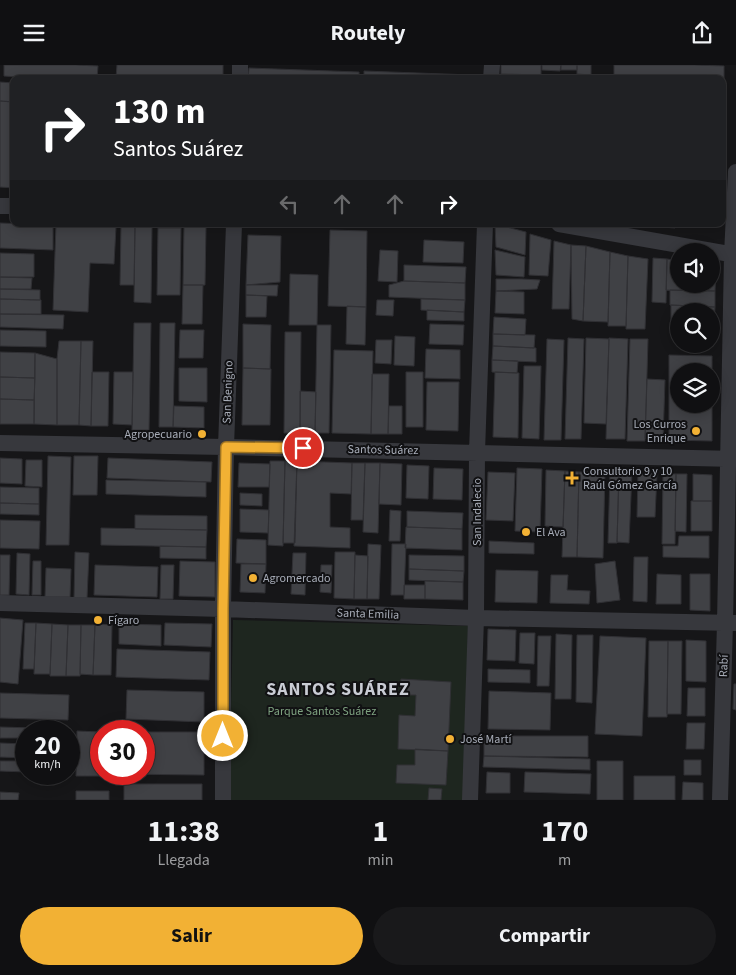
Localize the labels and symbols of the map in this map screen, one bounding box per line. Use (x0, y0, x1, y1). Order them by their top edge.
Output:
street label: San Benigno (218, 360, 238, 424)
place label: Los Curros Enrique (633, 416, 686, 447)
marker: Los Curros Enrique (690, 425, 702, 437)
place label: Agropecuario (125, 426, 192, 443)
pin (282, 427, 324, 469)
marker: Agropecuario (196, 428, 208, 440)
street label: Santos Suárez (347, 441, 419, 459)
place label: Consultorio 9 y 10 Raúl Gómez García (583, 463, 677, 494)
marker: Consultorio 9 y 10 Raúl Gómez García (565, 471, 579, 485)
street label: San Indalecio (469, 478, 486, 546)
place label: El Ava (536, 524, 566, 541)
marker: El Ava (520, 526, 532, 538)
place label: Agromercado (263, 570, 331, 587)
marker: Agromercado (247, 572, 259, 584)
street label: Santa Emilia (336, 604, 400, 624)
place label: Fígaro (108, 612, 139, 629)
marker: Fígaro (92, 614, 104, 626)
street label: Rabí (715, 653, 733, 678)
district label: SANTOS SUÁREZ (266, 677, 410, 702)
park label: Parque Santos Suárez (268, 703, 376, 720)
position arrow (196, 709, 248, 761)
speed limit sign: 30 (90, 720, 155, 785)
place label: José Martí (460, 731, 513, 748)
marker: José Martí (444, 733, 456, 745)

